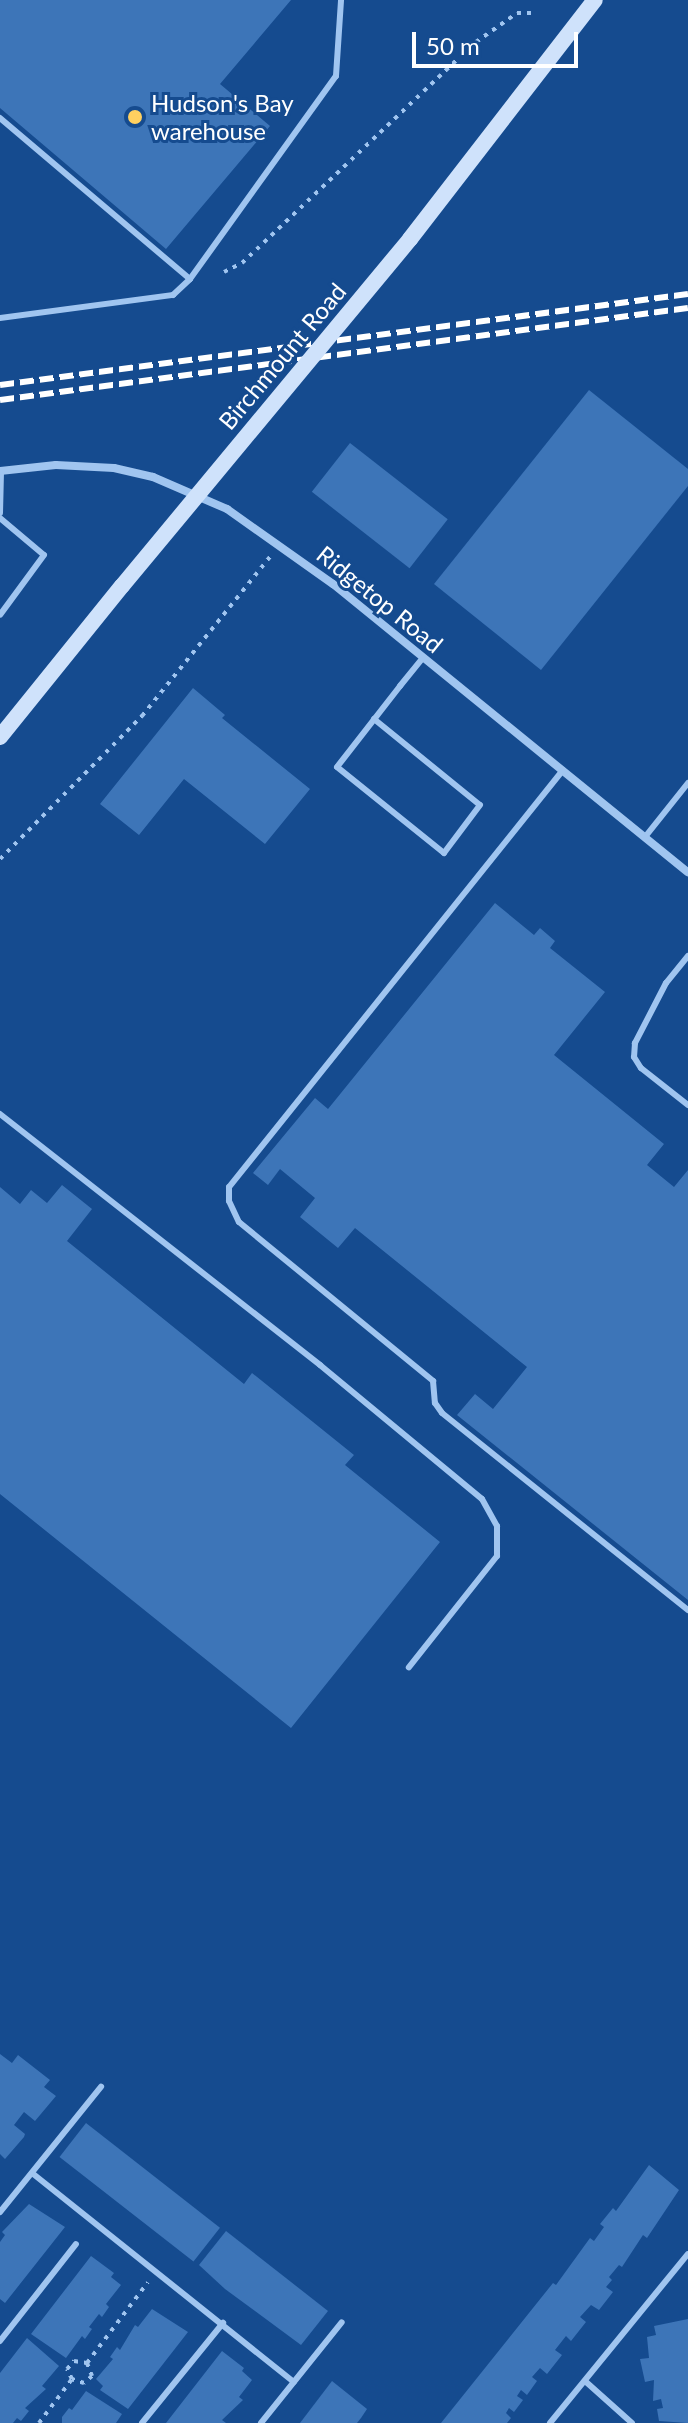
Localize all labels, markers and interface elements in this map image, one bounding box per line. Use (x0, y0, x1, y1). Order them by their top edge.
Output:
scale bar (416, 16, 582, 66)
text: 50 m (426, 31, 480, 60)
place label: Hudson's Bay warehouse (151, 89, 294, 145)
marker: Hudson's Bay warehouse (126, 108, 144, 126)
street label: Birchmount Road (212, 277, 352, 435)
street label: Ridgetop Road (311, 539, 449, 659)

